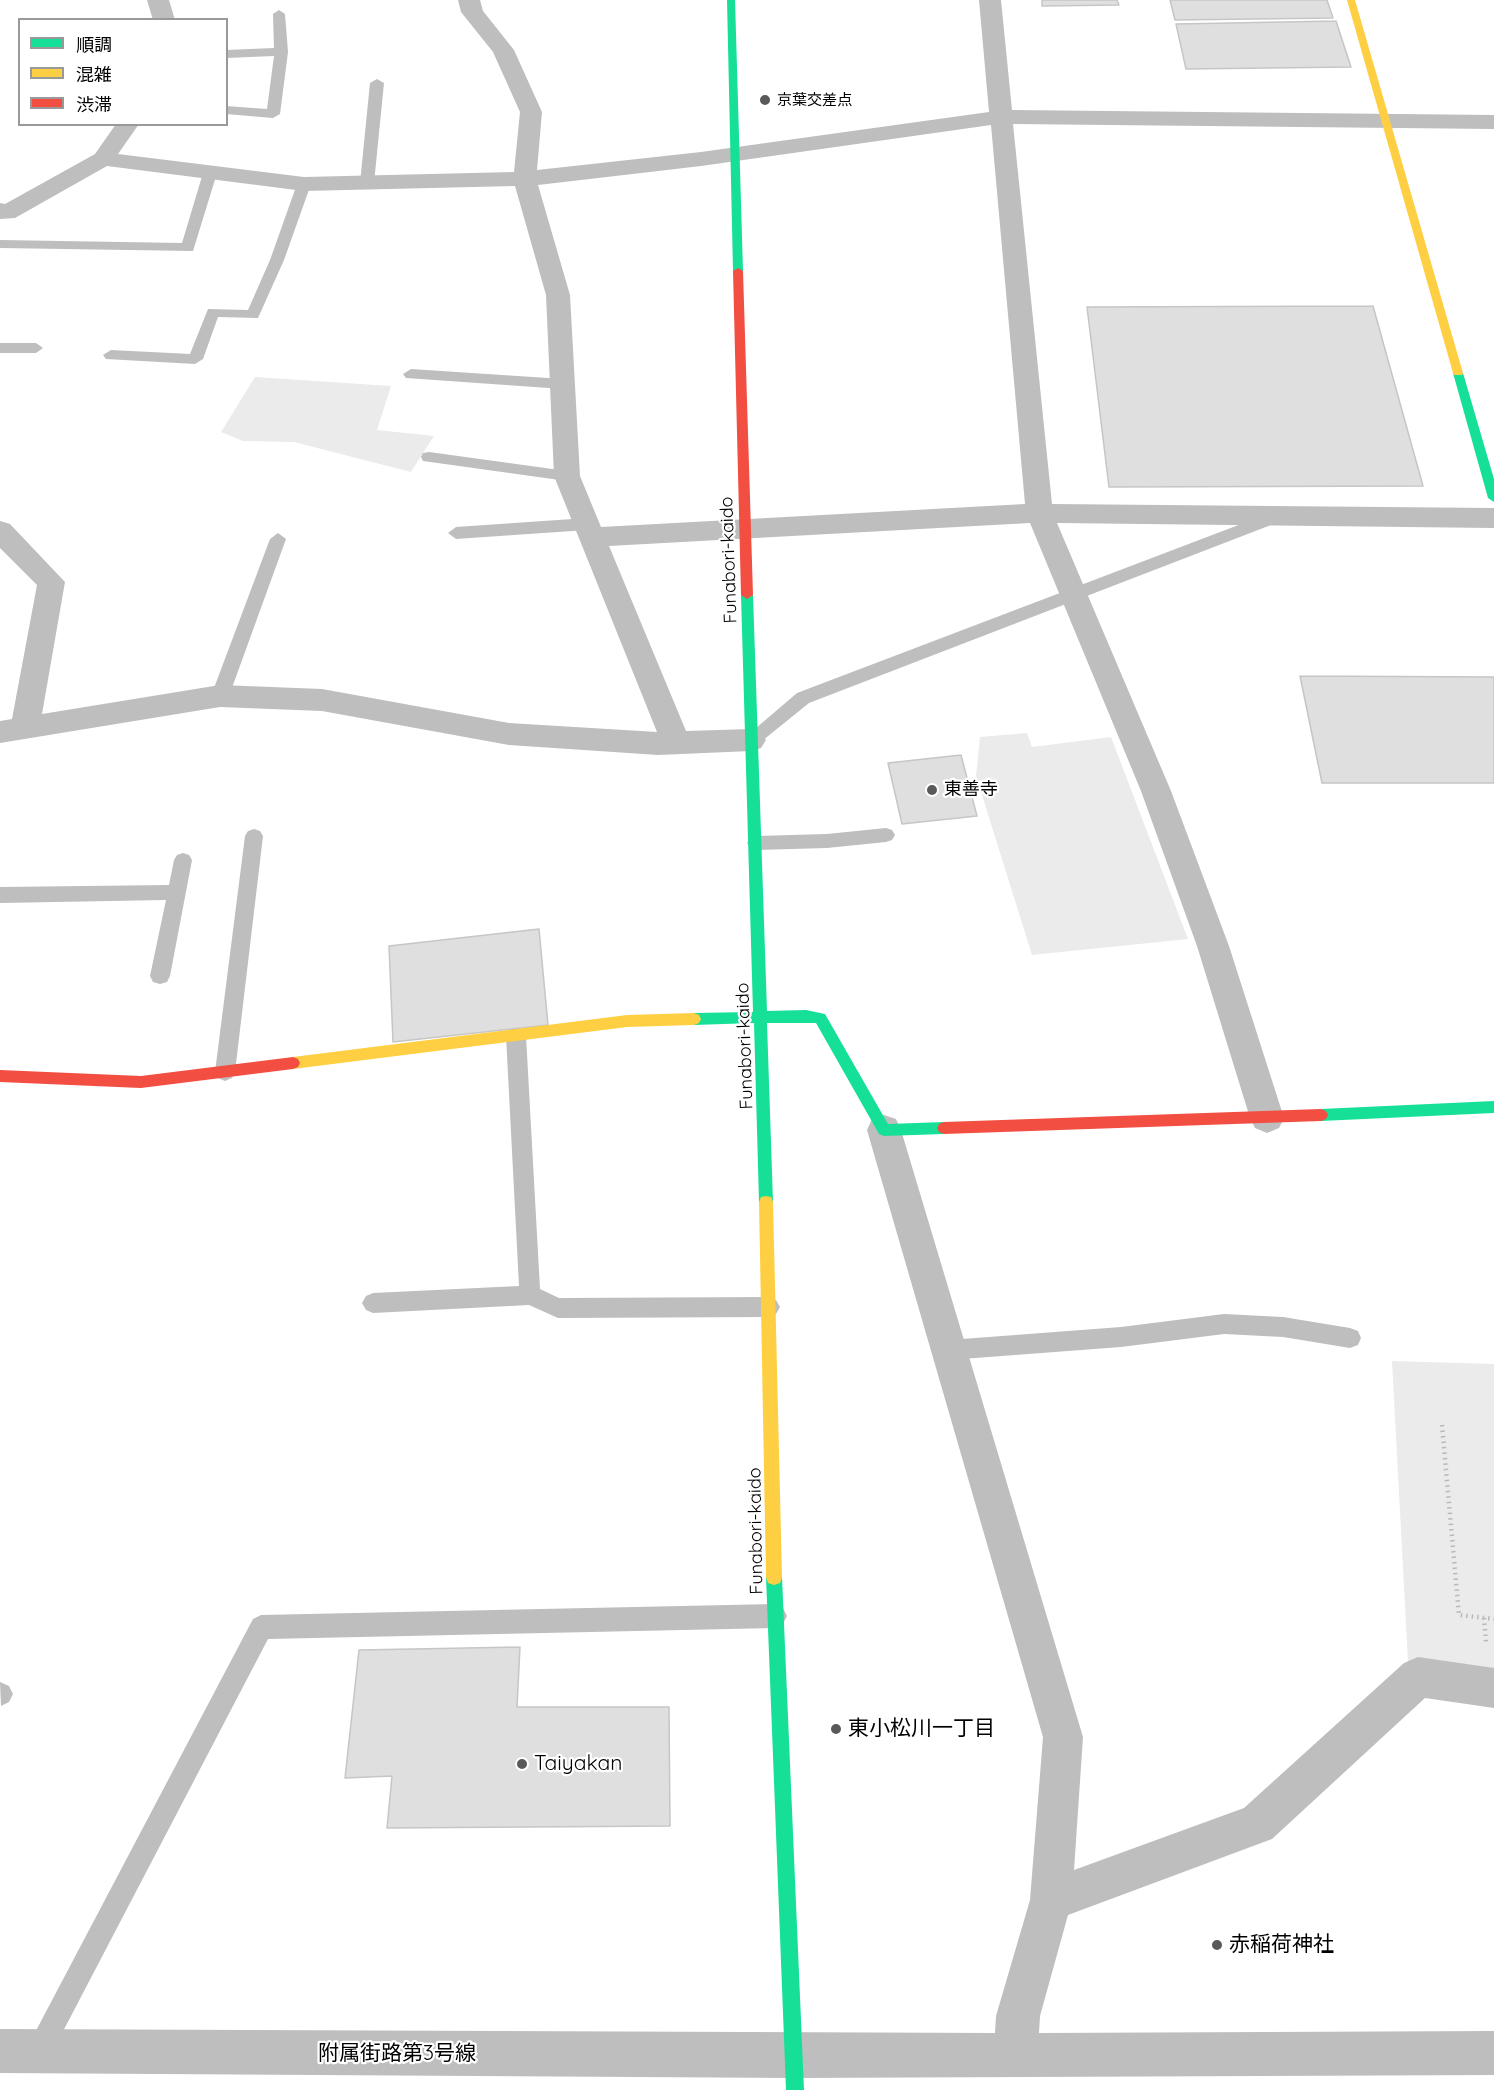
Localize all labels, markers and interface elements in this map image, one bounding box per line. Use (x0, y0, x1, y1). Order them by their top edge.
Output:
legend (18, 18, 228, 126)
text: 順調 (76, 33, 112, 56)
text: 混雑 (76, 63, 112, 86)
place label: 京葉交差点 (777, 91, 852, 109)
text: 渋滞 (76, 93, 112, 116)
marker: 京葉交差点 (758, 93, 772, 107)
street label: Funabori-kaido (716, 496, 742, 624)
place label: 東善寺 (944, 779, 998, 801)
marker: 東善寺 (925, 783, 939, 797)
street label: Funabori-kaido (732, 982, 758, 1110)
street label: Funabori-kaido (744, 1467, 768, 1595)
place label: 東小松川一丁目 (848, 1716, 995, 1742)
marker: 東小松川一丁目 (829, 1722, 843, 1736)
place label: Taiyakan (534, 1751, 622, 1777)
marker: Taiyakan (515, 1757, 529, 1771)
place label: 赤稲荷神社 (1229, 1932, 1334, 1958)
marker: 赤稲荷神社 (1210, 1938, 1224, 1952)
street label: 附属街路第3号線 (318, 2041, 476, 2067)

